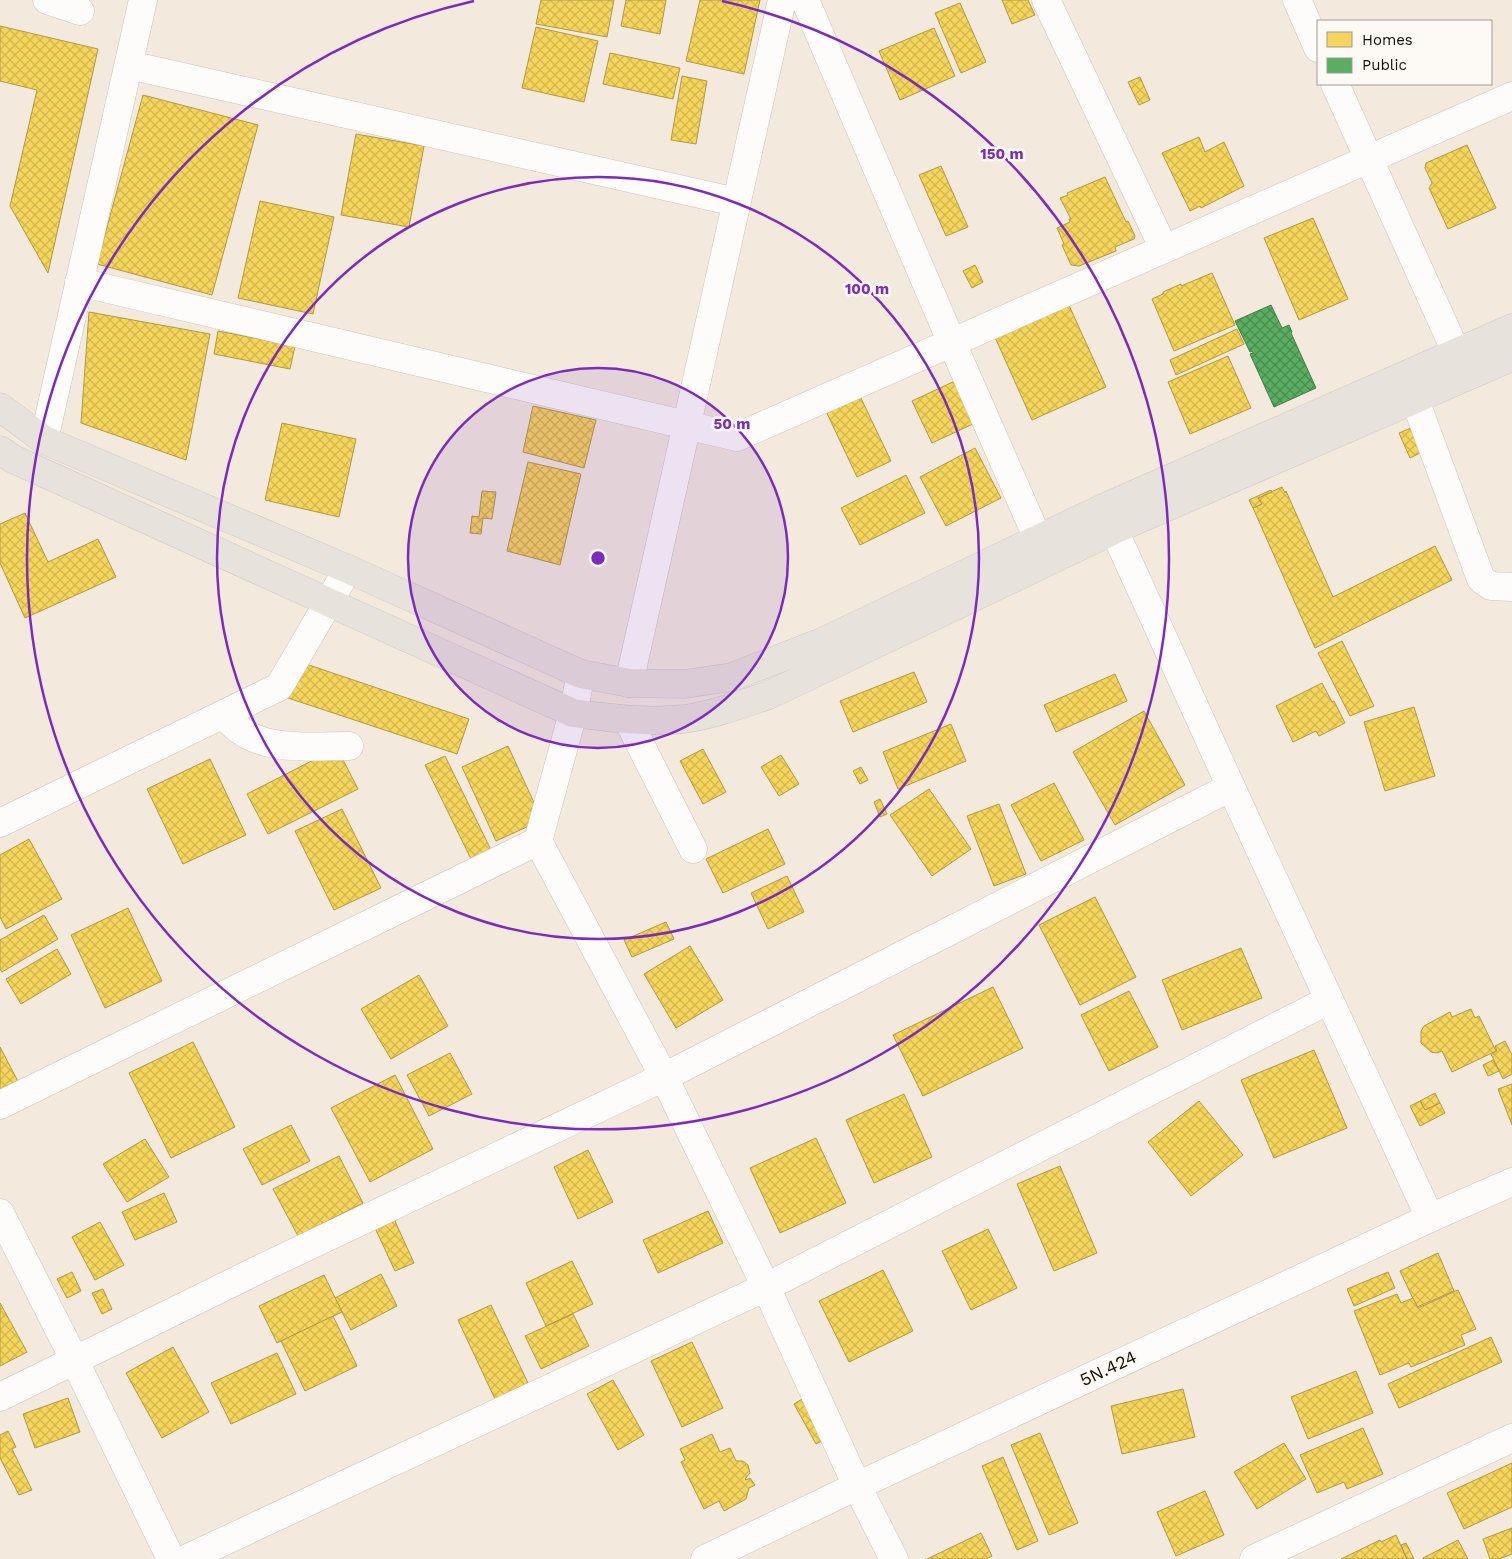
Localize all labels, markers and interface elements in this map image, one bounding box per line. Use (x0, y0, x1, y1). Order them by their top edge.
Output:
legend (1317, 20, 1492, 85)
text: Homes (1362, 31, 1413, 49)
text: Public (1362, 56, 1407, 74)
text: 150 m (980, 145, 1024, 163)
text: 100 m (845, 280, 889, 298)
text: 50 m (714, 415, 750, 433)
centre of rings (589, 549, 607, 567)
street label: 5N.424 (1076, 1346, 1140, 1390)

